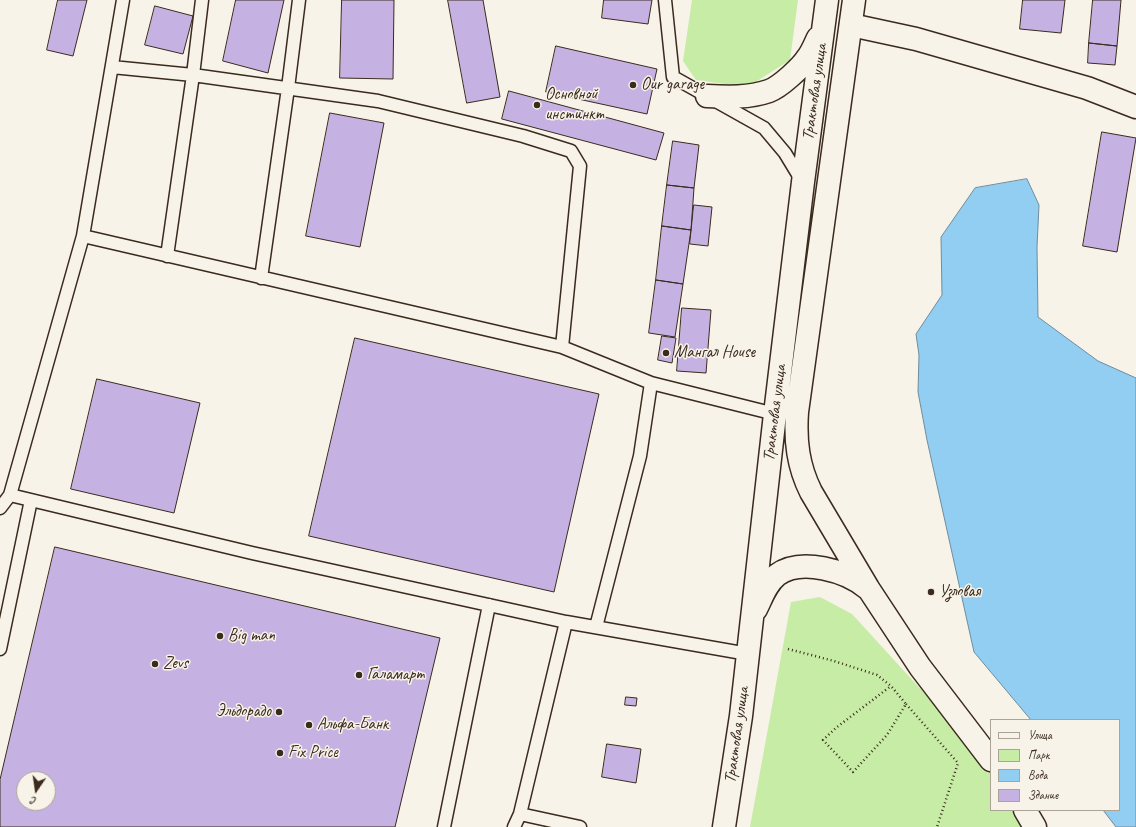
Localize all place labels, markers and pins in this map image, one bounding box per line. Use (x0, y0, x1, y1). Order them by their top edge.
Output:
place label: Our garage (641, 75, 704, 95)
marker: Our garage (628, 80, 638, 90)
place label: Основной инстинкт (545, 85, 604, 125)
marker: Основной инстинкт (532, 100, 542, 110)
place label: Мангал House (674, 343, 755, 363)
marker: Мангал House (661, 348, 671, 358)
place label: Узловая (939, 582, 980, 602)
marker: Узловая (926, 587, 936, 597)
place label: Big man (228, 626, 275, 646)
marker: Big man (215, 631, 225, 641)
place label: Zevs (163, 654, 188, 674)
marker: Zevs (150, 659, 160, 669)
place label: Галамарт (367, 665, 424, 685)
marker: Галамарт (354, 670, 364, 680)
place label: Эльдорадо (216, 702, 271, 722)
marker: Эльдорадо (274, 707, 284, 717)
place label: Альфа-Банк (317, 715, 388, 735)
marker: Альфа-Банк (304, 720, 314, 730)
place label: Fix Price (288, 743, 338, 763)
marker: Fix Price (275, 748, 285, 758)

